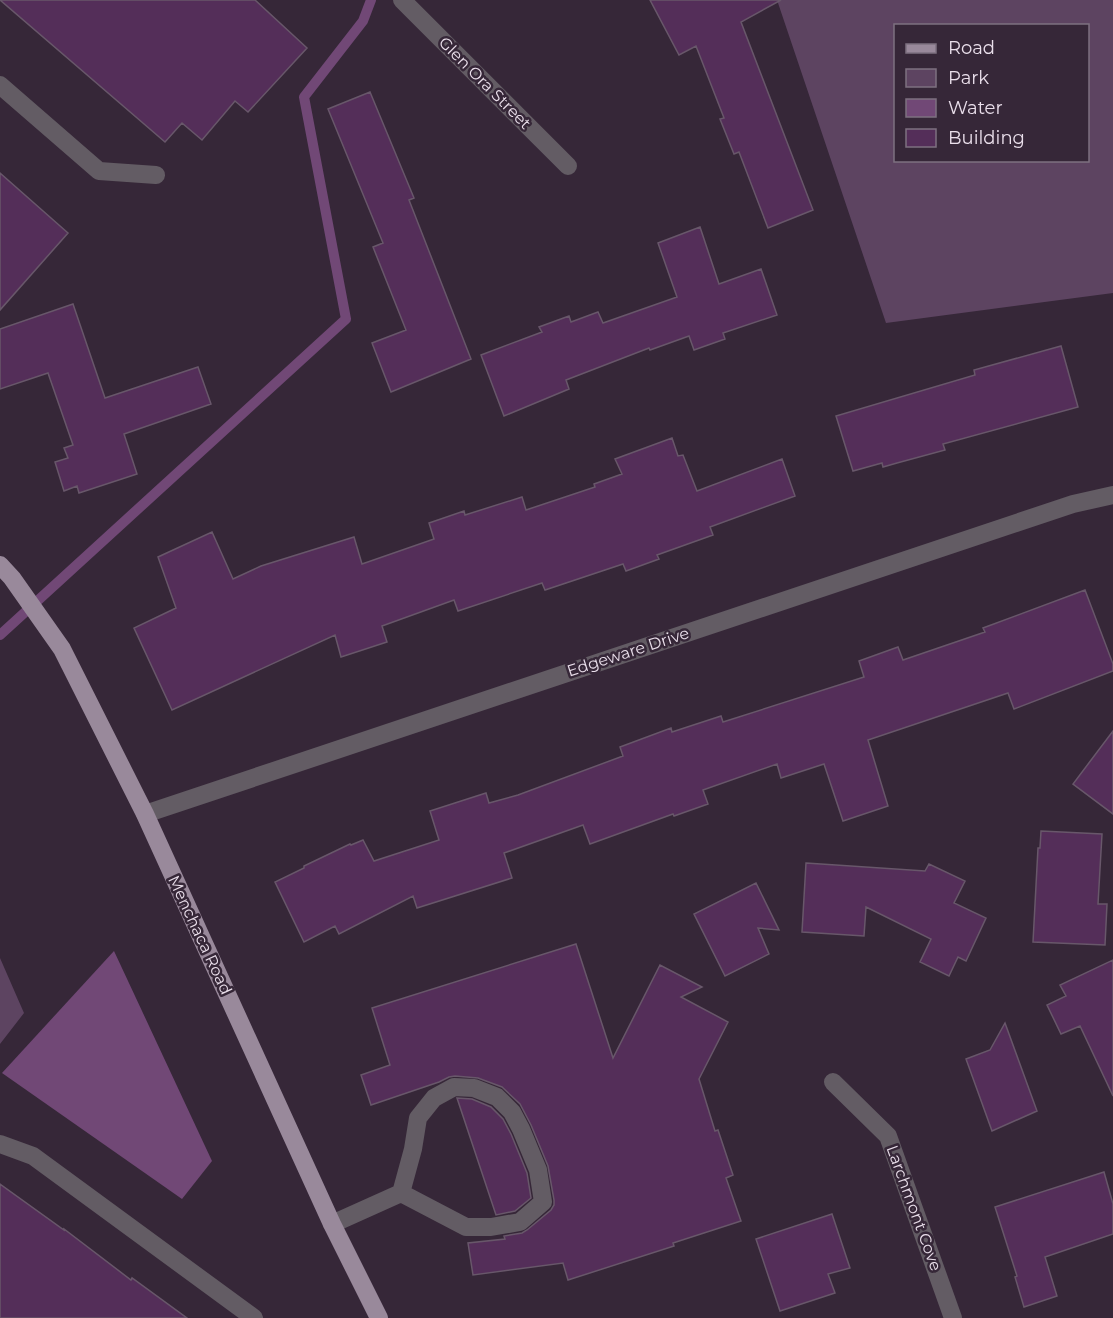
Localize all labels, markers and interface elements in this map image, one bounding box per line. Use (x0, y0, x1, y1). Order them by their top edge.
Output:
legend (894, 24, 1089, 162)
street label: Glen Ora Street (435, 33, 535, 133)
text: Road (948, 37, 995, 59)
text: Park (948, 67, 989, 89)
text: Water (948, 97, 1003, 119)
text: Building (948, 127, 1025, 149)
street label: Edgeware Drive (565, 623, 691, 681)
street label: Menchaca Road (164, 872, 236, 998)
street label: Larchmont Cove (882, 1143, 946, 1273)

